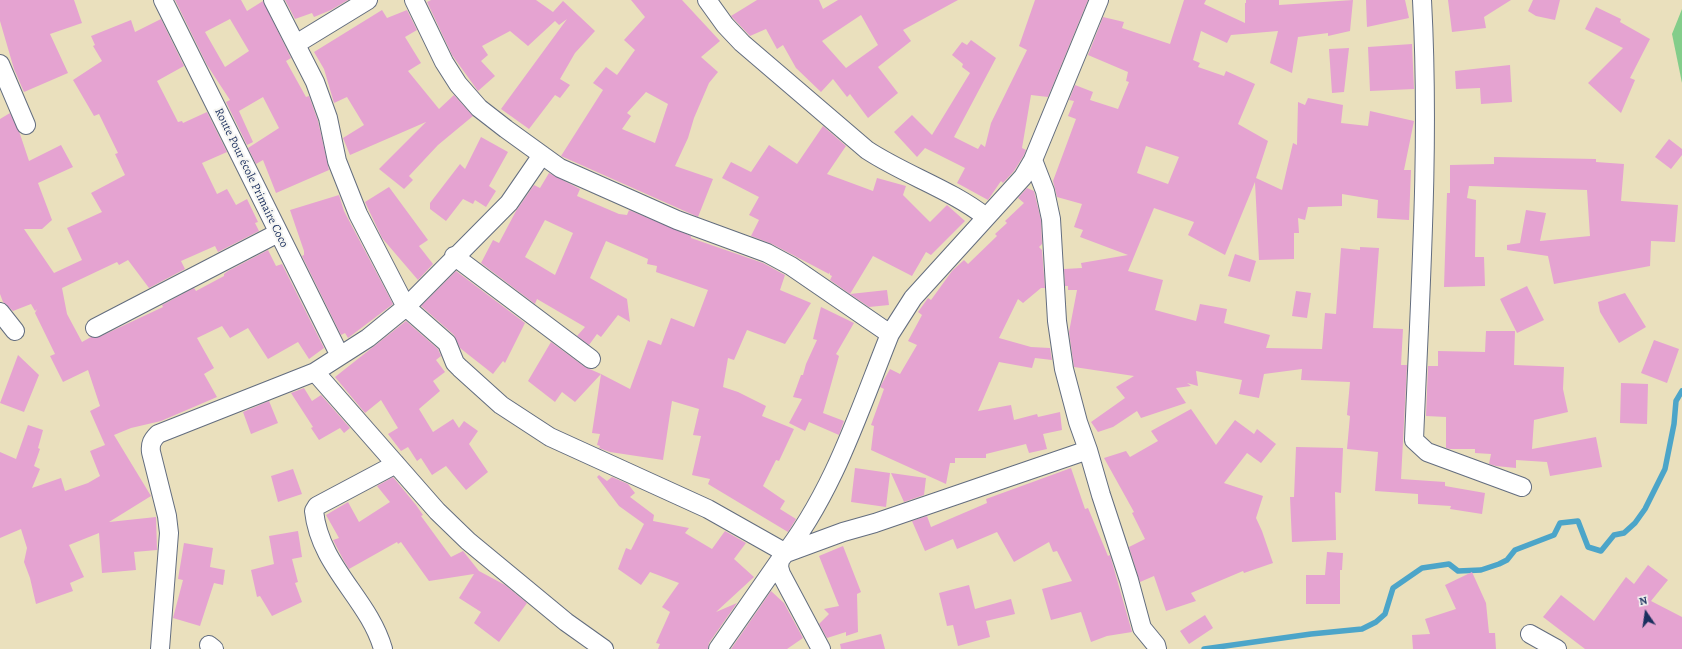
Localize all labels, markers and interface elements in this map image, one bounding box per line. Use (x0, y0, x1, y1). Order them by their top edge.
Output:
street label: Route Pour école Primaire Coco (211, 106, 291, 250)
north arrow (1626, 593, 1666, 633)
text: N (1638, 593, 1649, 609)

